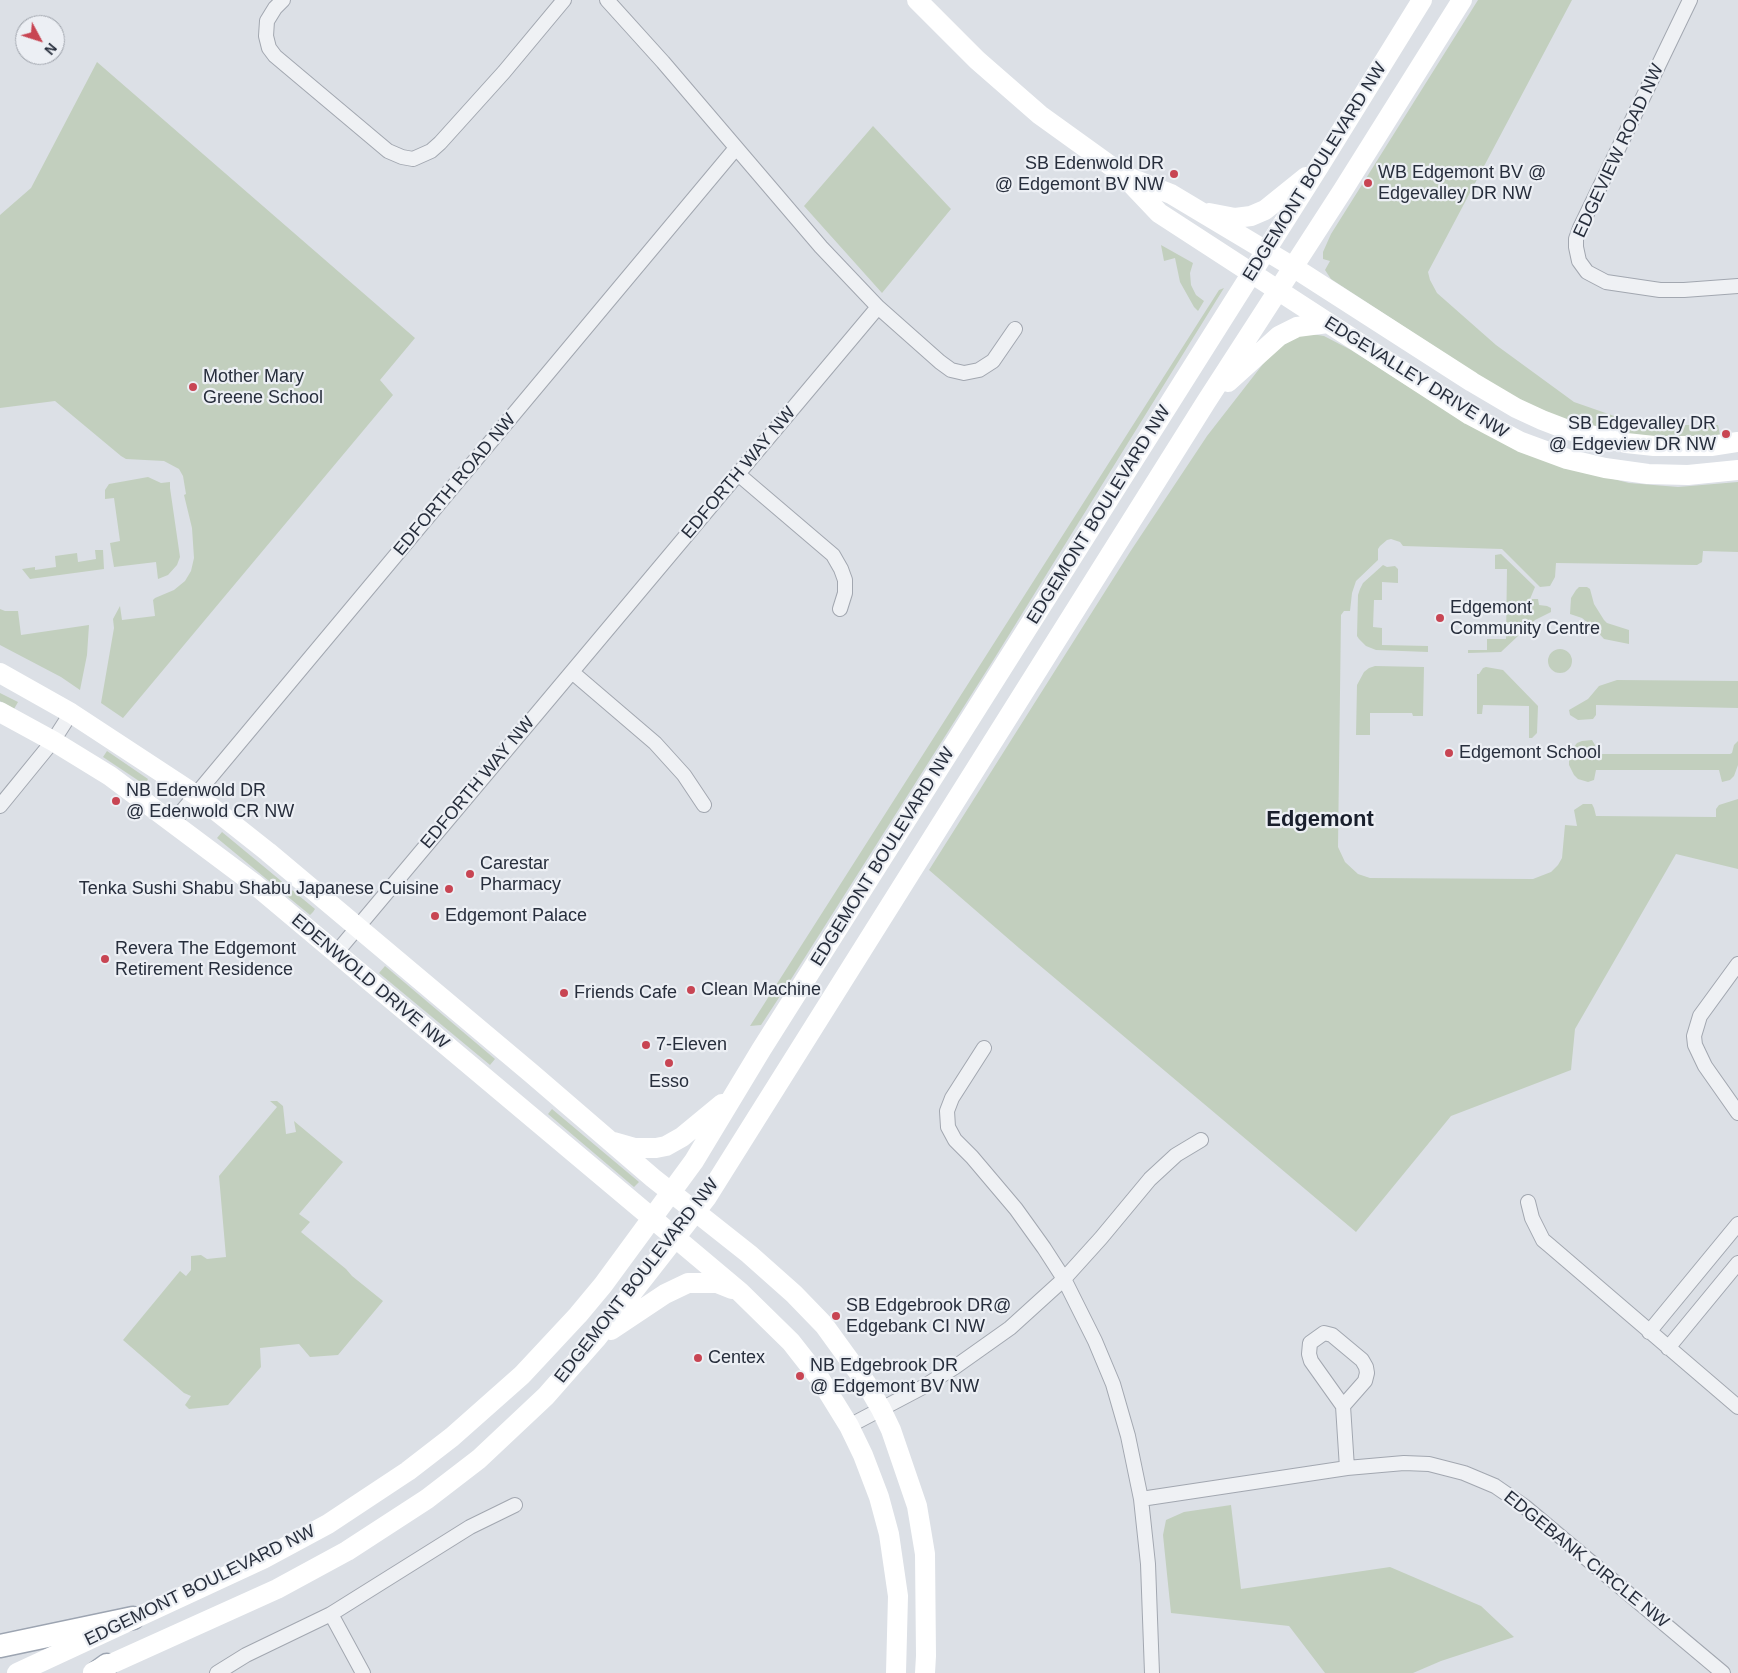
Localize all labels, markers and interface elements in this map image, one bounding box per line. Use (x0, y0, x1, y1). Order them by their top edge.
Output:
north arrow (15, 15, 65, 65)
text: N (41, 40, 60, 58)
street label: EDGEMONT BOULEVARD NW (1239, 59, 1391, 285)
street label: EDGEVIEW ROAD NW (1569, 61, 1669, 241)
place label: SB Edenwold DR @ Edgemont BV NW (995, 153, 1164, 195)
place label: WB Edgemont BV @ Edgevalley DR NW (1378, 162, 1546, 204)
marker: SB Edenwold DR @ Edgemont BV NW (1168, 168, 1180, 180)
marker: WB Edgemont BV @ Edgevalley DR NW (1362, 177, 1374, 189)
street label: EDGEVALLEY DRIVE NW (1320, 312, 1512, 444)
place label: Mother Mary Greene School (203, 366, 323, 408)
marker: Mother Mary Greene School (187, 381, 199, 393)
street label: EDGEMONT BOULEVARD NW (1023, 402, 1175, 628)
street label: EDFORTH WAY NW (677, 403, 801, 543)
street label: EDFORTH ROAD NW (389, 410, 521, 560)
place label: SB Edgevalley DR @ Edgeview DR NW (1549, 413, 1716, 456)
marker: SB Edgevalley DR @ Edgeview DR NW (1720, 428, 1732, 440)
place label: Edgemont Community Centre (1450, 597, 1600, 640)
marker: Edgemont Community Centre (1434, 612, 1446, 624)
street label: EDFORTH WAY NW (416, 713, 540, 853)
place label: Edgemont School (1459, 742, 1601, 764)
street label: EDGEMONT BOULEVARD NW (807, 744, 959, 970)
marker: Edgemont School (1443, 747, 1455, 759)
place label: NB Edenwold DR @ Edenwold CR NW (126, 780, 294, 822)
marker: NB Edenwold DR @ Edenwold CR NW (110, 795, 122, 807)
district label: Edgemont (1266, 807, 1374, 833)
place label: Carestar Pharmacy (480, 853, 561, 896)
marker: Carestar Pharmacy (464, 868, 476, 880)
place label: Tenka Sushi Shabu Shabu Japanese Cuisine (79, 878, 439, 900)
marker: Tenka Sushi Shabu Shabu Japanese Cuisine (443, 883, 455, 895)
place label: Edgemont Palace (445, 905, 587, 927)
street label: EDENWOLD DRIVE NW (287, 910, 453, 1054)
marker: Edgemont Palace (429, 910, 441, 922)
place label: Revera The Edgemont Retirement Residence (115, 938, 296, 981)
marker: Revera The Edgemont Retirement Residence (99, 953, 111, 965)
place label: Clean Machine (701, 979, 821, 1001)
place label: Friends Cafe (574, 982, 677, 1004)
marker: Clean Machine (685, 984, 697, 996)
marker: Friends Cafe (558, 987, 570, 999)
place label: 7-Eleven (656, 1034, 727, 1056)
marker: 7-Eleven (640, 1039, 652, 1051)
marker: Esso (663, 1057, 675, 1069)
place label: Esso (649, 1071, 689, 1093)
street label: EDGEMONT BOULEVARD NW (550, 1174, 724, 1388)
place label: SB Edgebrook DR@ Edgebank CI NW (846, 1295, 1011, 1338)
marker: SB Edgebrook DR@ Edgebank CI NW (830, 1310, 842, 1322)
place label: Centex (708, 1347, 765, 1369)
marker: Centex (692, 1352, 704, 1364)
place label: NB Edgebrook DR @ Edgemont BV NW (810, 1355, 979, 1398)
marker: NB Edgebrook DR @ Edgemont BV NW (794, 1370, 806, 1382)
street label: EDGEBANK CIRCLE NW (1499, 1487, 1673, 1633)
street label: EDGEMONT BOULEVARD NW (81, 1521, 319, 1651)

